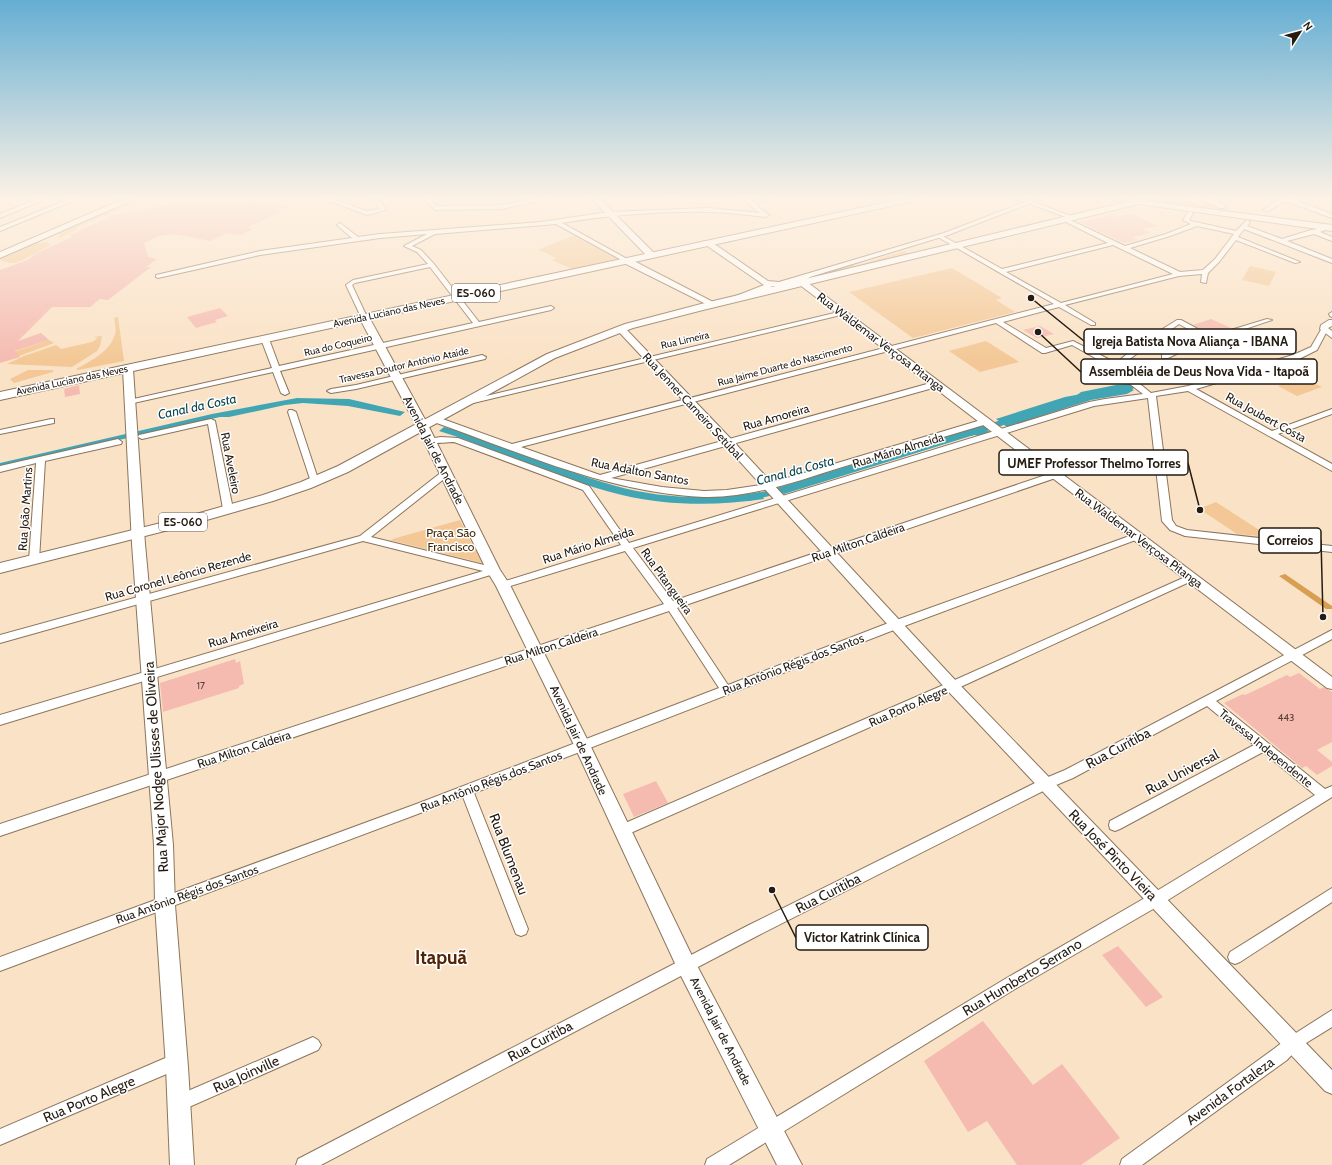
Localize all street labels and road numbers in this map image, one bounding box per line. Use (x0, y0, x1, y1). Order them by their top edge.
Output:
road number: ES-060 (452, 284, 500, 302)
street label: Rua Waldemar Verçosa Pitanga (814, 289, 948, 395)
street label: Avenida Luciano das Neves (332, 294, 446, 330)
street label: Rua Limeira (660, 328, 711, 352)
street label: Rua do Coqueiro (303, 331, 374, 359)
street label: Rua Jaime Duarte do Nascimento (716, 341, 854, 389)
street label: Travessa Doutor Antônio Ataíde (338, 344, 470, 386)
street label: Rua Jenner Carneiro Setúbal (639, 349, 747, 463)
street label: Avenida Luciano das Neves (15, 362, 129, 398)
street label: Rua Joubert Costa (1223, 389, 1309, 445)
street label: Avenida Jair de Andrade (400, 393, 468, 507)
street label: Rua Amoreira (741, 400, 811, 434)
street label: Rua Mário Almeida (851, 429, 946, 471)
street label: Rua Aveleiro (218, 431, 244, 495)
street label: Rua Adalton Santos (590, 454, 690, 488)
street label: Rua João Martins (15, 467, 35, 551)
street label: Rua Waldemar Verçosa Pitanga (1072, 485, 1206, 591)
road number: ES-060 (159, 513, 207, 531)
street label: Rua Milton Caldeira (809, 519, 907, 565)
street label: Rua Mário Almeida (541, 523, 636, 567)
street label: Rua Pitangueira (638, 545, 696, 617)
street label: Rua Coronel Leôncio Rezende (103, 548, 253, 604)
street label: Rua Ameixeira (206, 615, 280, 651)
street label: Rua Milton Caldeira (502, 624, 600, 668)
street label: Rua Antônio Régis dos Santos (720, 630, 866, 698)
street label: Rua Major Nodge Ulisses de Oliveira (140, 661, 172, 873)
street label: Rua Porto Alegre (866, 682, 950, 730)
street label: Avenida Jair de Andrade (547, 683, 611, 797)
street label: Travessa Independente (1216, 706, 1316, 790)
street label: Rua Curitiba (1083, 723, 1154, 773)
street label: Rua Milton Caldeira (195, 727, 293, 771)
street label: Rua Universal (1142, 745, 1222, 799)
street label: Rua Antônio Régis dos Santos (418, 747, 564, 815)
street label: Rua José Pinto Vieira (1065, 806, 1161, 905)
street label: Rua Blumenau (485, 811, 533, 897)
street label: Rua Antônio Régis dos Santos (114, 861, 260, 927)
street label: Rua Curitiba (792, 869, 864, 917)
street label: Rua Humberto Serrano (959, 934, 1085, 1020)
street label: Avenida Jair de Andrade (687, 974, 755, 1088)
street label: Rua Curitiba (505, 1016, 576, 1066)
street label: Rua Joinville (210, 1051, 282, 1097)
street label: Avenida Fortaleza (1182, 1053, 1278, 1129)
street label: Rua Porto Alegre (40, 1072, 138, 1126)

